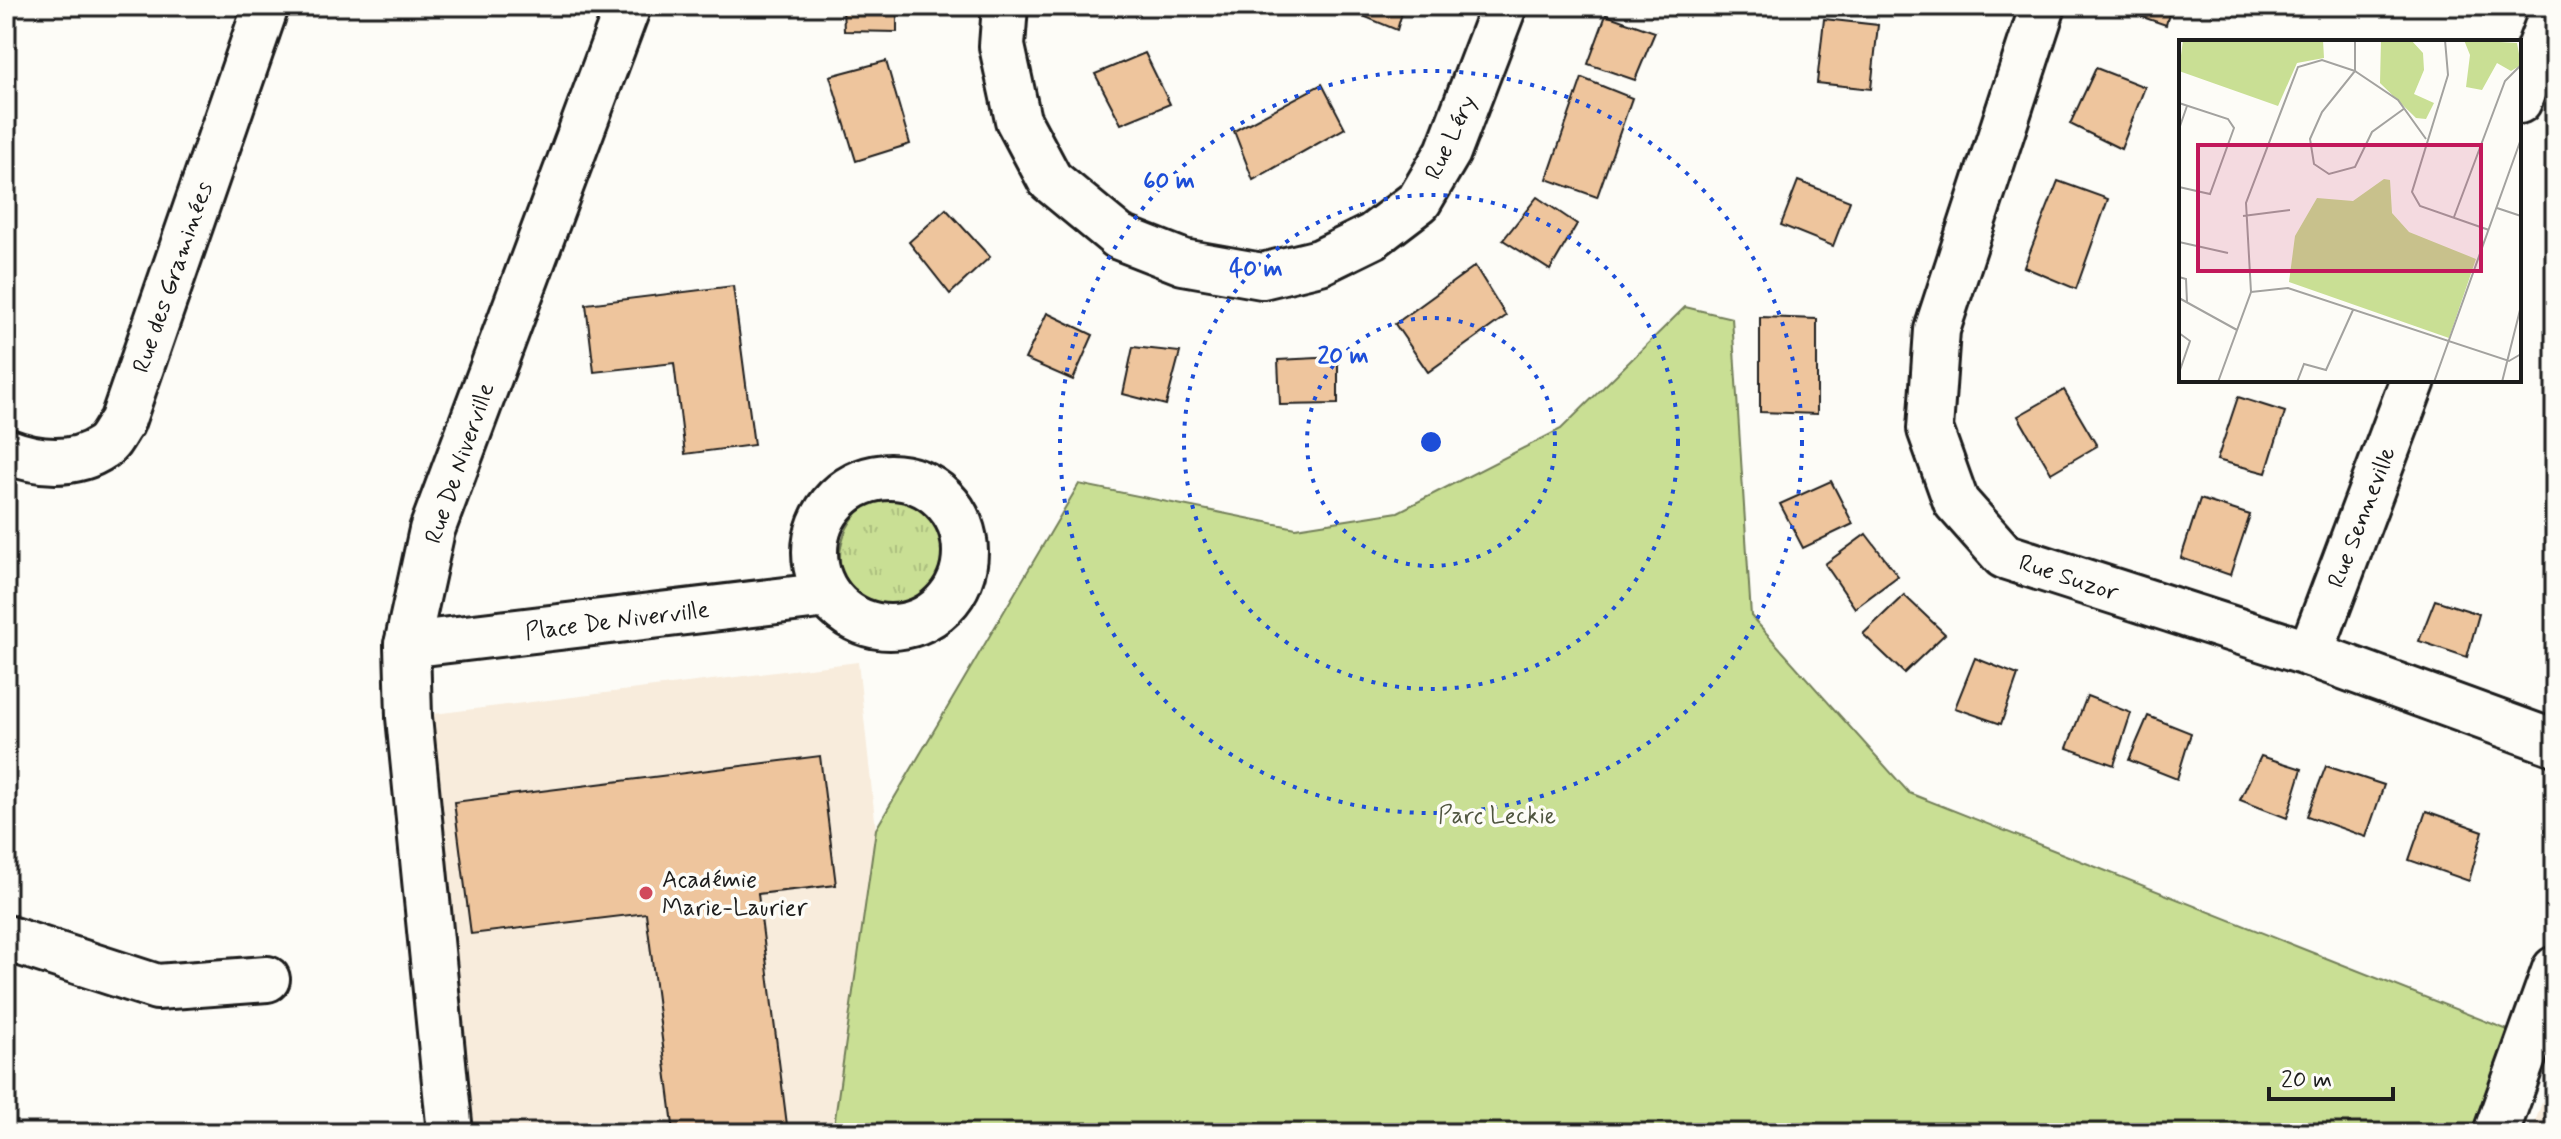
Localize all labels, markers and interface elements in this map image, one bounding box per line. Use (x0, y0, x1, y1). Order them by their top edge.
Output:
inset map (2179, 40, 2521, 382)
street label: Rue Léry (1418, 90, 1484, 185)
text: 60 m (1143, 166, 1195, 197)
street label: Rue des Graminées (126, 177, 221, 377)
text: 40 m (1229, 254, 1283, 285)
text: 20 m (1317, 341, 1369, 372)
street label: Rue De Niverville (418, 379, 502, 548)
centre of rings (1417, 428, 1445, 456)
street label: Rue Senneville (2321, 443, 2404, 593)
street label: Rue Suzor (2015, 548, 2123, 609)
street label: Place De Niverville (523, 595, 711, 648)
park label: Parc Leckie (1438, 801, 1556, 832)
place label: Académie Marie-Laurier (662, 865, 808, 924)
marker: Académie Marie-Laurier (637, 884, 655, 902)
scale bar (2269, 1051, 2393, 1101)
text: 20 m (2281, 1065, 2332, 1096)

